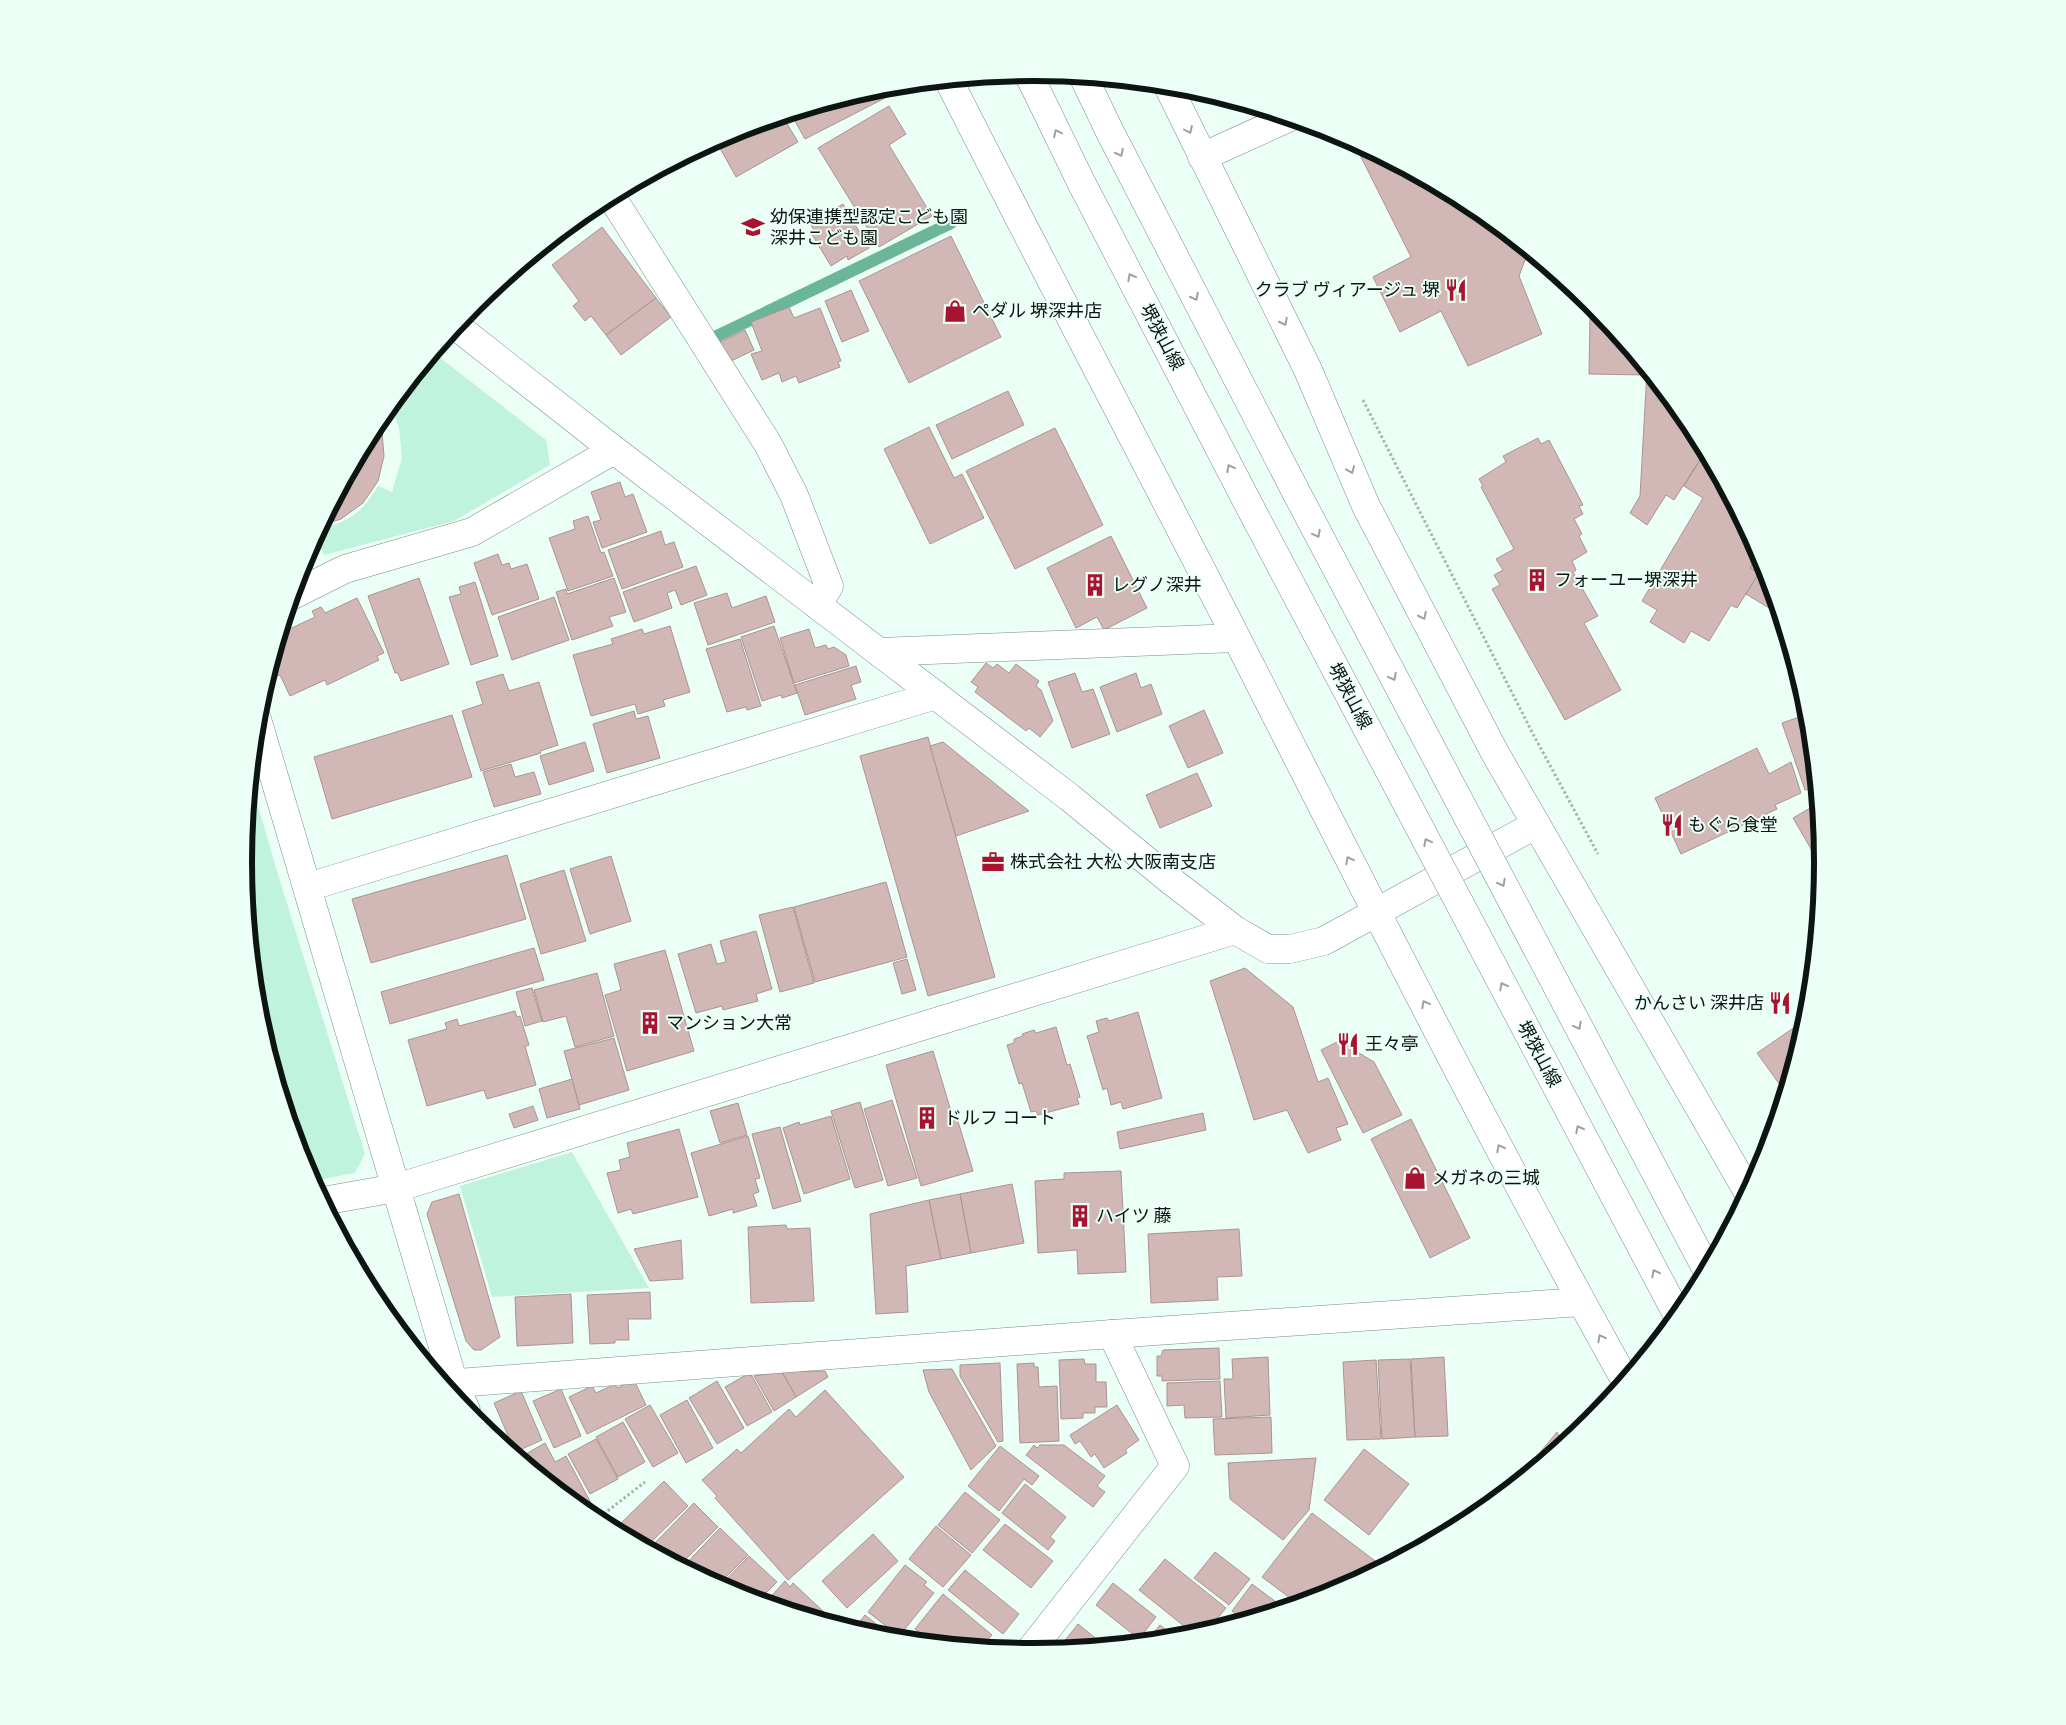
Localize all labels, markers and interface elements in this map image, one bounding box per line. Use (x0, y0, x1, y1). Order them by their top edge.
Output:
one-way arrow (1182, 125, 1193, 134)
one-way arrow (1053, 129, 1063, 138)
one-way arrow (1114, 148, 1124, 157)
place label: 幼保連携型認定こども園 深井こども園 (770, 206, 968, 249)
school or university icon: 幼保連携型認定こども園 深井こども園 (740, 214, 766, 240)
one-way arrow (1127, 274, 1137, 283)
restaurant icon: クラブ ヴィアージュ 堺 (1443, 277, 1469, 303)
place label: クラブ ヴィアージュ 堺 (1255, 279, 1440, 301)
one-way arrow (1189, 292, 1199, 301)
shop icon: ペダル 堺深井店 (942, 298, 968, 324)
place label: ペダル 堺深井店 (972, 300, 1102, 322)
street label: 堺狭山線 (1135, 300, 1189, 374)
one-way arrow (1278, 317, 1288, 326)
one-way arrow (1226, 464, 1236, 473)
one-way arrow (1346, 466, 1356, 474)
one-way arrow (1311, 528, 1321, 537)
building icon: フォーユー堺深井 (1524, 567, 1550, 593)
place label: フォーユー堺深井 (1554, 569, 1698, 591)
building icon: レグノ深井 (1082, 572, 1108, 598)
place label: レグノ深井 (1112, 574, 1202, 596)
one-way arrow (1417, 611, 1427, 620)
street label: 堺狭山線 (1323, 659, 1377, 733)
one-way arrow (1387, 672, 1397, 681)
restaurant icon: もぐら食堂 (1659, 812, 1685, 838)
place label: もぐら食堂 (1688, 814, 1778, 836)
one-way arrow (1423, 838, 1433, 847)
office icon: 株式会社 大松 大阪南支店 (980, 849, 1006, 875)
place label: 株式会社 大松 大阪南支店 (1010, 851, 1216, 873)
one-way arrow (1345, 857, 1355, 866)
one-way arrow (1496, 877, 1506, 886)
one-way arrow (1499, 982, 1509, 991)
restaurant icon: かんさい 深井店 (1767, 990, 1793, 1016)
place label: かんさい 深井店 (1634, 992, 1764, 1014)
one-way arrow (1421, 1000, 1431, 1009)
building icon: マンション大常 (637, 1010, 663, 1036)
place label: マンション大常 (666, 1012, 792, 1034)
street label: 堺狭山線 (1512, 1017, 1566, 1091)
one-way arrow (1572, 1021, 1582, 1030)
restaurant icon: 王々亭 (1335, 1031, 1361, 1057)
place label: 王々亭 (1365, 1033, 1419, 1055)
building icon: ドルフ コート (914, 1105, 940, 1131)
place label: ドルフ コート (944, 1107, 1056, 1129)
one-way arrow (1575, 1126, 1585, 1135)
one-way arrow (1497, 1144, 1507, 1153)
shop icon: メガネの三城 (1402, 1165, 1428, 1191)
place label: メガネの三城 (1432, 1167, 1540, 1189)
building icon: ハイツ 藤 (1067, 1203, 1093, 1229)
place label: ハイツ 藤 (1096, 1205, 1172, 1227)
one-way arrow (1651, 1269, 1661, 1278)
one-way arrow (1598, 1334, 1608, 1343)

